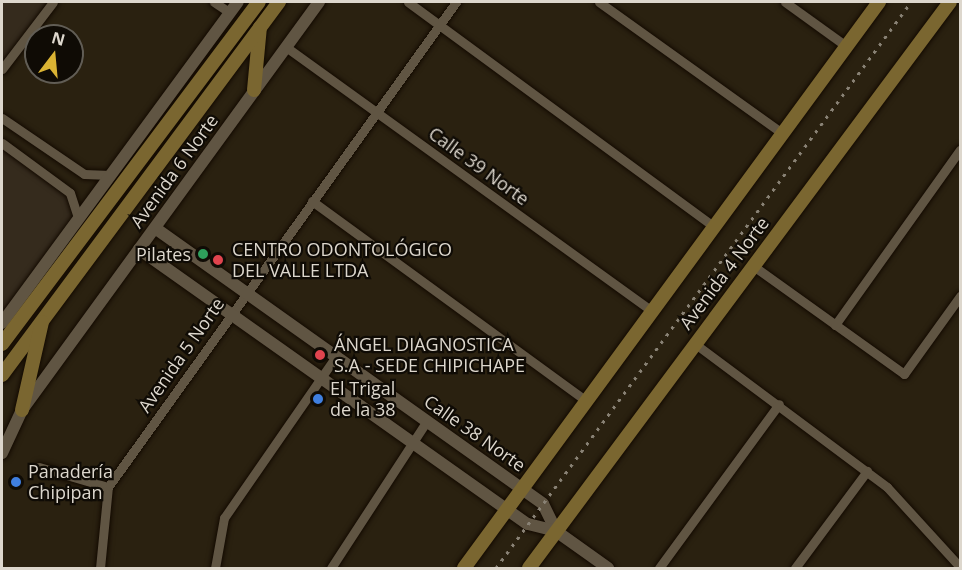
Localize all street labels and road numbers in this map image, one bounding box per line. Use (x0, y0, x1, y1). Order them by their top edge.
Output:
street label: Avenida 6 Norte (126, 110, 222, 232)
street label: Calle 39 Norte (425, 122, 533, 210)
street label: Avenida 4 Norte (675, 213, 773, 333)
street label: Avenida 5 Norte (133, 294, 229, 416)
street label: Calle 38 Norte (420, 390, 530, 476)

